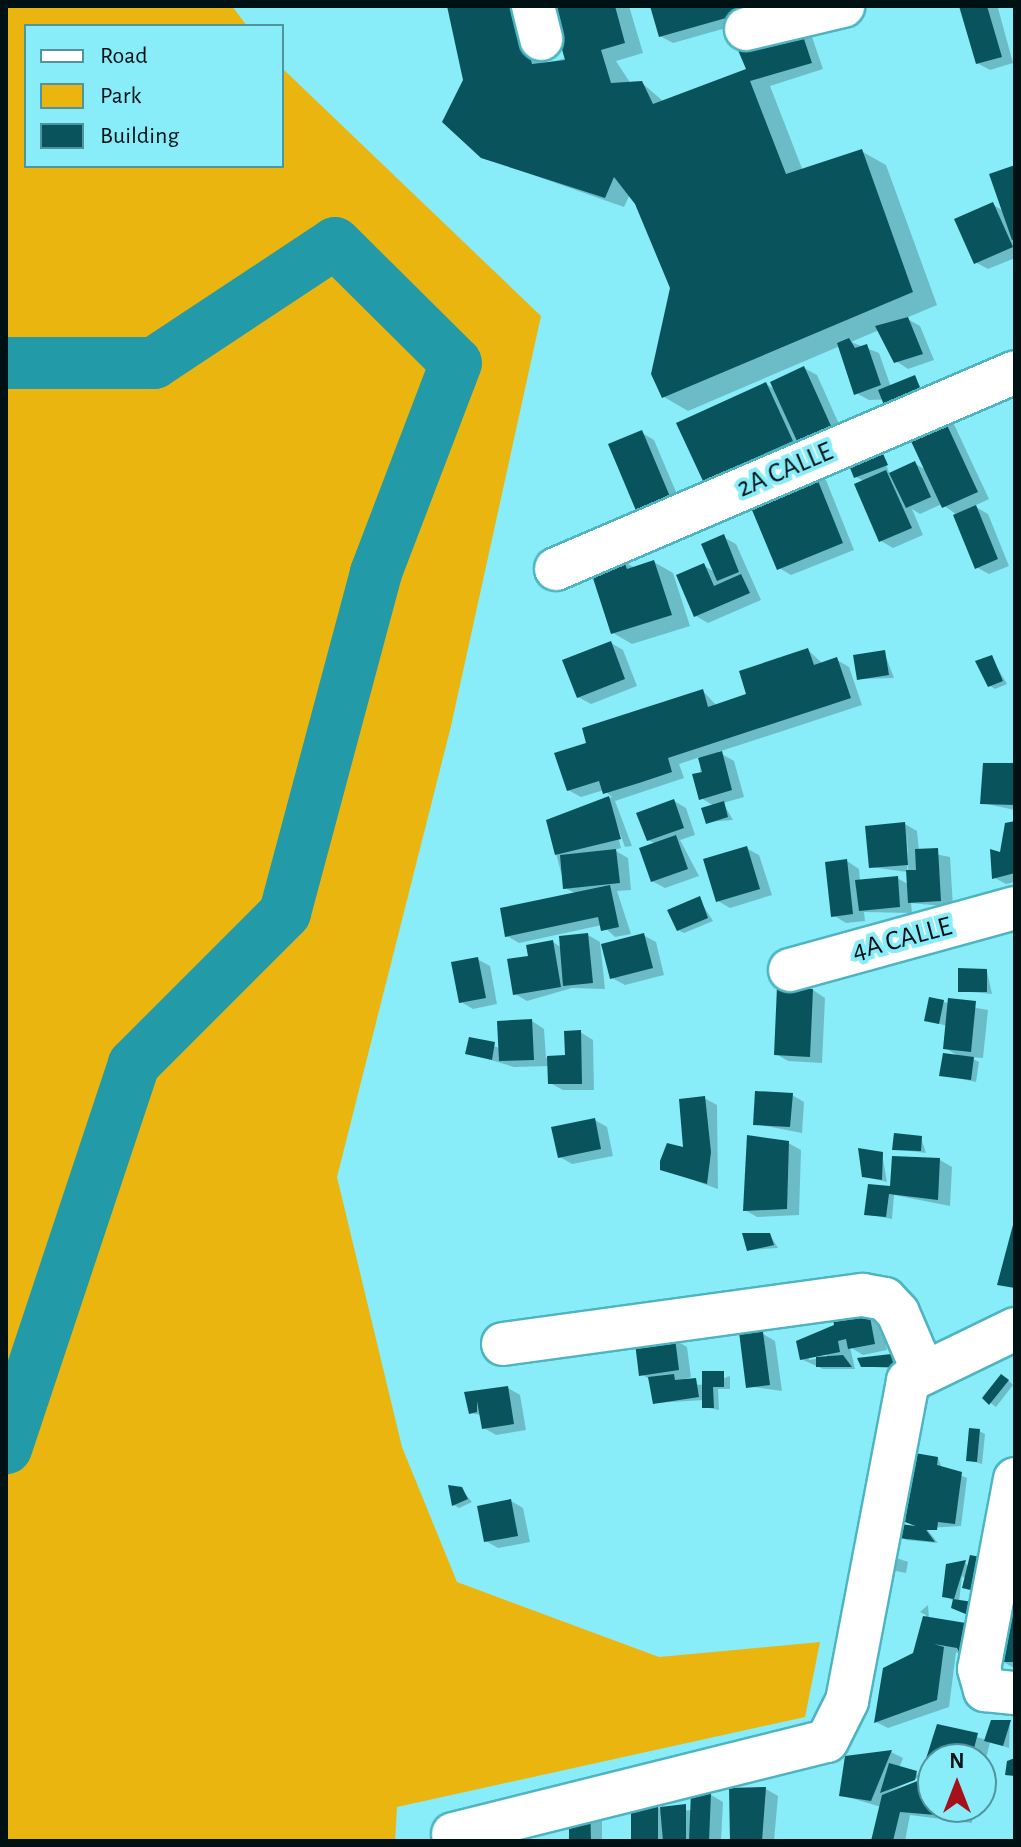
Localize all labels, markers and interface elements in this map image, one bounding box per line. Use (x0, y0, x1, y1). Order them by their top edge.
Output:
legend (24, 24, 284, 168)
text: Road (100, 44, 148, 68)
text: Park (100, 84, 141, 108)
text: Building (100, 124, 179, 148)
street label: 2A CALLE (732, 435, 838, 505)
street label: 4A CALLE (848, 910, 956, 968)
north arrow (917, 1743, 997, 1823)
text: N (949, 1750, 965, 1772)

